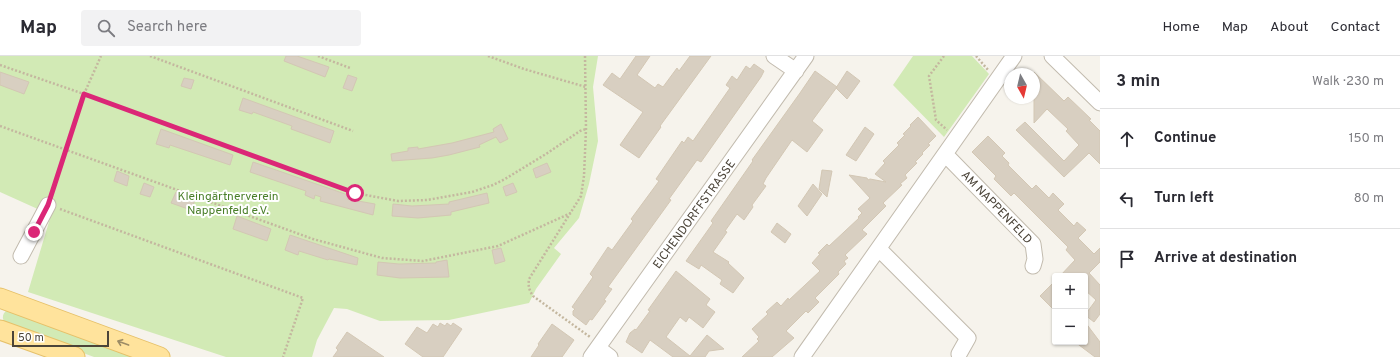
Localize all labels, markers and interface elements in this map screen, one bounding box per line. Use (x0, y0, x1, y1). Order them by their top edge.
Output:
search box (81, 10, 361, 46)
text: Map (20, 16, 57, 40)
icon: search (95, 17, 117, 39)
text: Search here (127, 18, 207, 37)
text: Home (1163, 19, 1200, 36)
text: Map (1222, 19, 1248, 36)
text: About (1270, 19, 1309, 36)
text: Contact (1331, 19, 1380, 36)
north arrow (1004, 68, 1040, 104)
text: 3 min (1116, 71, 1160, 93)
text: Walk · 230 m (1312, 74, 1384, 90)
icon: ahead (1116, 128, 1138, 150)
text: Continue (1154, 129, 1216, 148)
text: 150 m (1349, 131, 1384, 147)
street label: EICHENDORFFSTRASSE (650, 157, 740, 272)
street label: AM NAPPENFELD (957, 168, 1035, 248)
route start (346, 184, 364, 202)
icon: left (1116, 188, 1138, 210)
park label: Kleingärtnerverein Nappenfeld e.V. (177, 189, 279, 219)
text: Turn left (1154, 189, 1214, 208)
text: 80 m (1354, 191, 1384, 207)
route end (25, 223, 43, 241)
icon: arrive (1116, 248, 1138, 270)
text: Arrive at destination (1154, 249, 1297, 268)
map controls (1052, 273, 1088, 345)
button: + (1052, 273, 1088, 309)
button: − (1052, 309, 1088, 345)
scale bar (12, 329, 109, 348)
text: 50 m (18, 331, 44, 345)
one-way arrow (118, 339, 130, 347)

